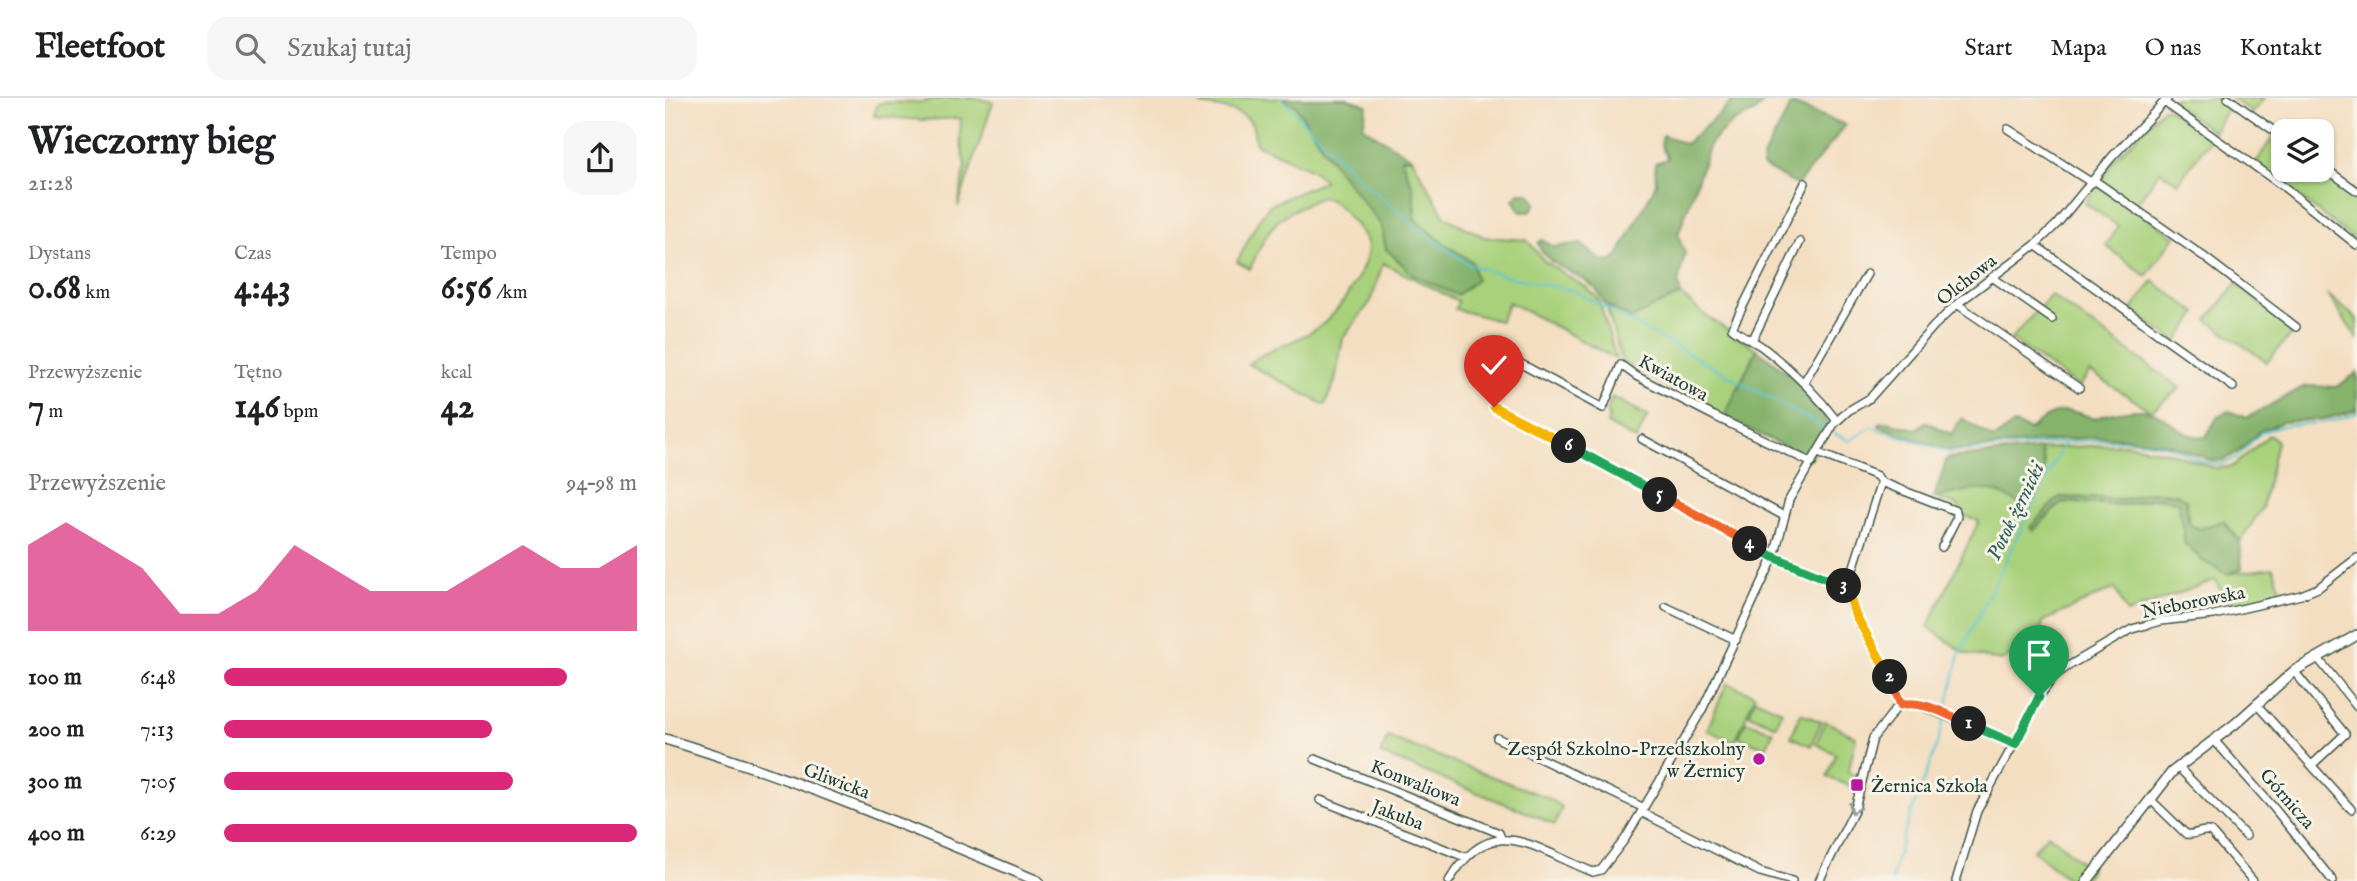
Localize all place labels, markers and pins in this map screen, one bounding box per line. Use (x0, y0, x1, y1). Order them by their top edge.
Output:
pin (1464, 335, 1524, 407)
pin: 6 (1551, 428, 1587, 464)
pin: 5 (1643, 478, 1677, 512)
pin: 4 (1733, 526, 1767, 562)
pin: 3 (1827, 568, 1861, 603)
pin (2009, 625, 2069, 697)
pin: 2 (1873, 660, 1907, 694)
pin: 1 (1951, 706, 1987, 742)
place label: Zespół Szkolno-Przedszkolny w Żernicy (1508, 738, 1746, 784)
marker: Zespół Szkolno-Przedszkolny w Żernicy (1751, 751, 1767, 767)
place label: Żernica Szkoła (1871, 775, 1989, 799)
marker: Żernica Szkoła (1849, 777, 1865, 793)

